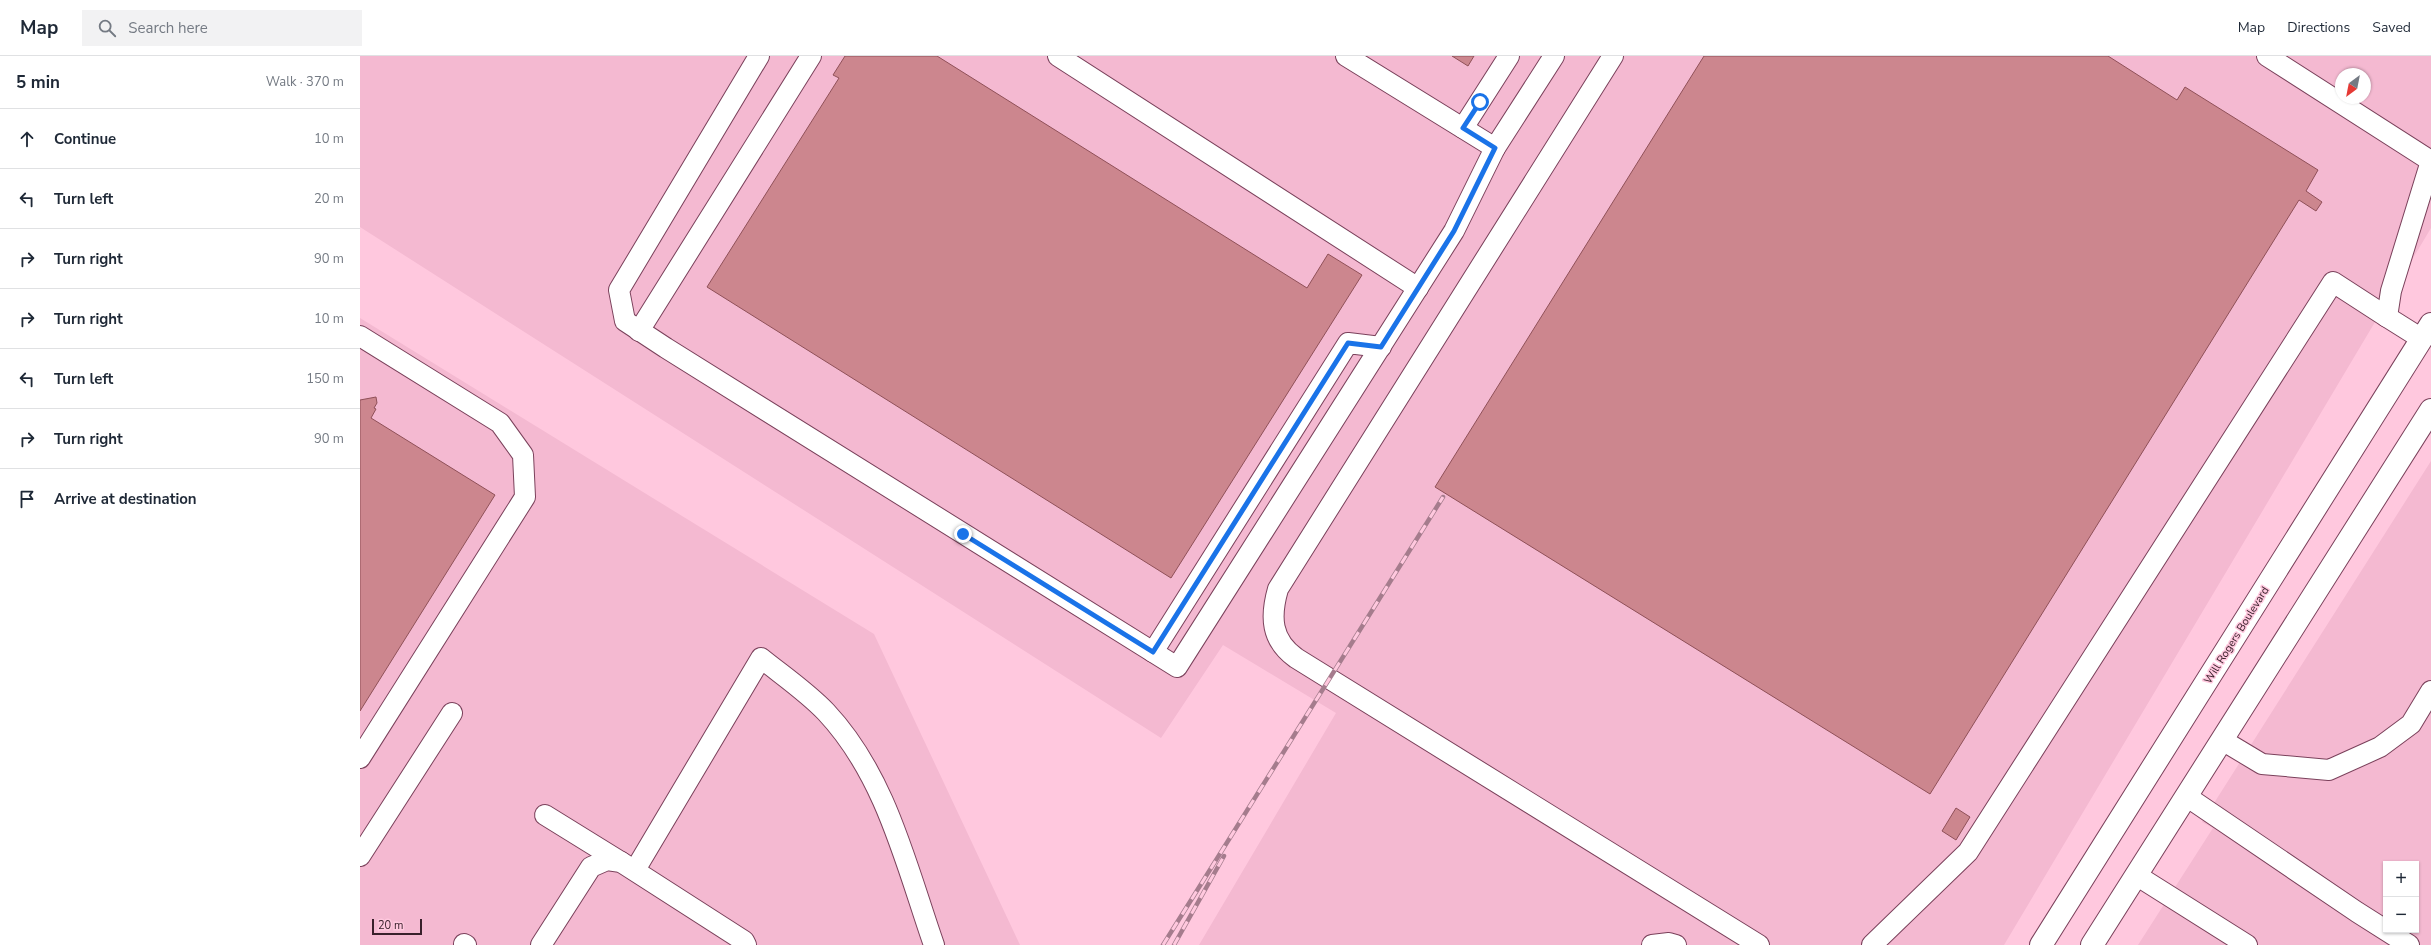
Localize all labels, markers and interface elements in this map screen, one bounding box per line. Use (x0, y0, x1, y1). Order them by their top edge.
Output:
search box (82, 10, 362, 46)
text: Map (20, 15, 58, 41)
icon: search (96, 17, 118, 39)
text: Search here (128, 18, 208, 38)
text: Map (2238, 18, 2265, 37)
text: Directions (2287, 18, 2350, 37)
text: Saved (2372, 18, 2411, 37)
north arrow (2335, 68, 2371, 104)
text: 5 min (16, 71, 60, 94)
text: Walk · 370 m (266, 73, 344, 91)
route start (1471, 93, 1489, 111)
icon: ahead (16, 128, 38, 150)
text: Continue (54, 129, 116, 149)
text: 10 m (314, 130, 344, 148)
icon: left (16, 188, 38, 210)
text: Turn left (54, 189, 113, 209)
text: 20 m (314, 190, 344, 208)
icon: right (16, 248, 38, 270)
text: Turn right (54, 249, 123, 269)
text: 90 m (314, 250, 344, 268)
icon: right (16, 308, 38, 330)
text: Turn right (54, 309, 123, 329)
text: 10 m (314, 310, 344, 328)
icon: left (16, 368, 38, 390)
text: Turn left (54, 369, 113, 389)
text: 150 m (306, 370, 344, 388)
icon: right (16, 428, 38, 450)
text: Turn right (54, 429, 123, 449)
text: 90 m (314, 430, 344, 448)
icon: arrive (16, 488, 38, 510)
text: Arrive at destination (54, 489, 197, 509)
route end (954, 525, 972, 543)
street label: Will Rogers Boulevard (2200, 584, 2272, 687)
map controls (2383, 861, 2419, 933)
button: + (2383, 861, 2419, 897)
button: − (2383, 897, 2419, 933)
scale bar (372, 917, 422, 936)
text: 20 m (378, 918, 403, 933)

